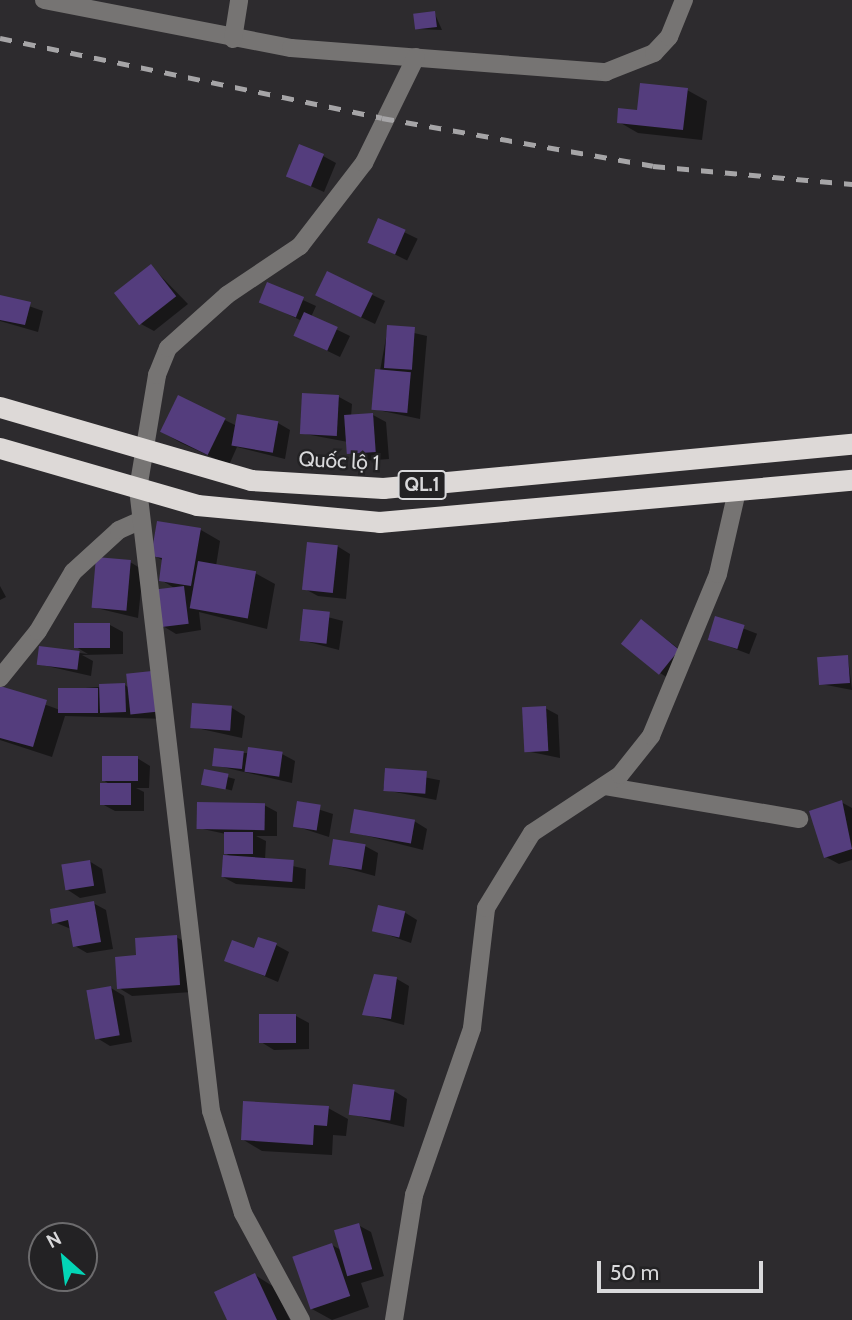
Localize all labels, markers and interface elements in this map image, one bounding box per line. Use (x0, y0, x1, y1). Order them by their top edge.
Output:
street label: Quốc lộ 1 (298, 446, 380, 476)
road number: QL.1 (398, 470, 446, 500)
north arrow (28, 1222, 98, 1292)
text: N (43, 1226, 65, 1253)
scale bar (600, 1246, 766, 1290)
text: 50 m (610, 1260, 659, 1285)

